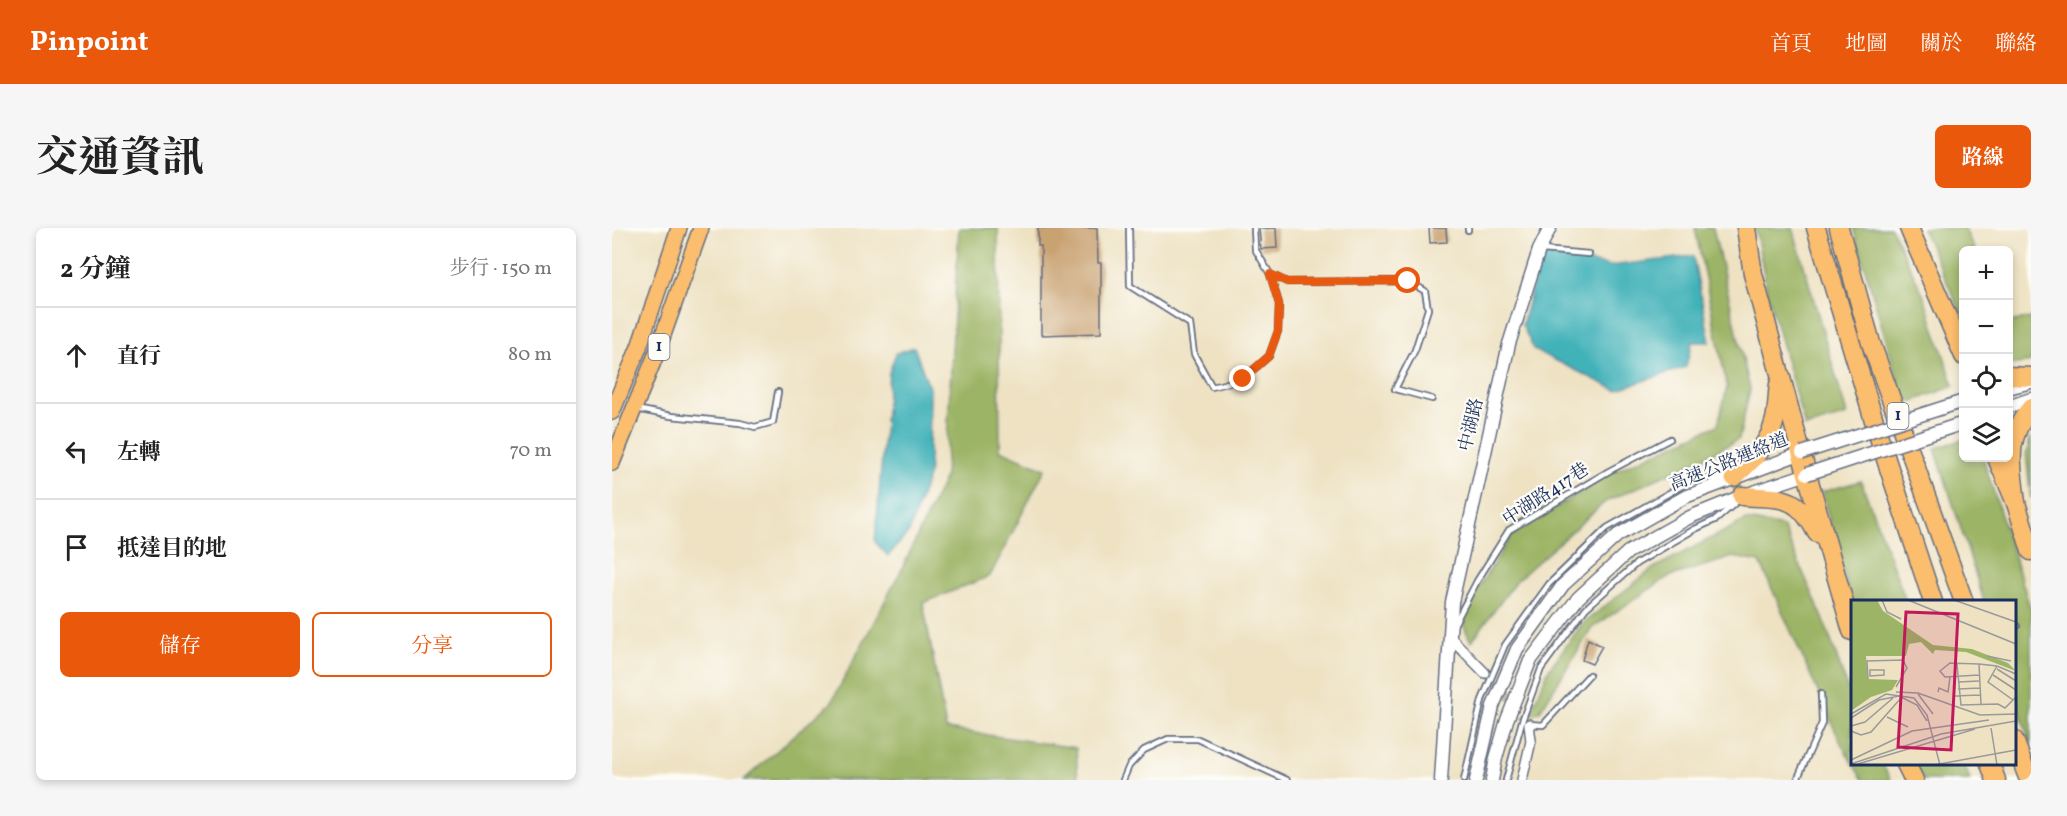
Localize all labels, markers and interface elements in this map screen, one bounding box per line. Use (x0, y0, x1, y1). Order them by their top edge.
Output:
text: Pinpoint (30, 23, 148, 62)
text: 首頁 (1770, 30, 1812, 59)
text: 地圖 (1845, 30, 1887, 59)
text: 關於 (1920, 30, 1962, 59)
text: 聯絡 (1995, 30, 2037, 59)
button: 路線 (1935, 125, 2031, 188)
text: 交通資訊 (36, 131, 204, 190)
map controls (1959, 246, 2013, 462)
button: + (1959, 246, 2013, 300)
text: 2 分鐘 (60, 252, 131, 288)
text: 步行 · 150 m (449, 255, 552, 283)
route start (1394, 267, 1420, 293)
button: − (1959, 300, 2013, 354)
road number: 1 (648, 334, 669, 360)
icon: ahead (60, 339, 93, 372)
text: 80 m (508, 341, 552, 369)
text: 直行 (117, 342, 161, 373)
button: locate (1959, 354, 2013, 408)
route end (1229, 365, 1255, 391)
street label: 中湖路 (1454, 396, 1490, 454)
road number: 1 (1888, 403, 1908, 429)
button: layers (1959, 408, 2013, 462)
street label: 高速公路連絡道 (1666, 428, 1792, 498)
icon: left (60, 435, 93, 468)
text: 70 m (509, 437, 552, 465)
text: 左轉 (117, 438, 161, 469)
street label: 中湖路417巷 (1498, 458, 1594, 532)
icon: arrive (60, 531, 93, 564)
text: 抵達目的地 (117, 534, 227, 565)
inset map (1851, 600, 2016, 765)
button: 儲存 (60, 612, 300, 677)
button: 分享 (312, 612, 552, 677)

